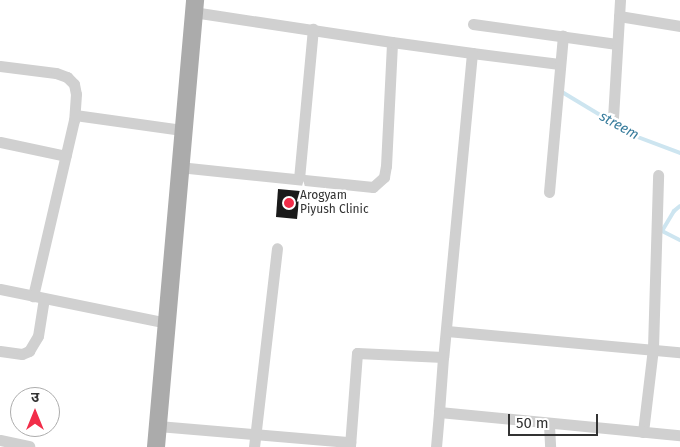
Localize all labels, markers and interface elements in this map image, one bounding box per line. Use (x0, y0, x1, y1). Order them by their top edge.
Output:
water label: streem (596, 108, 642, 144)
place label: Arogyam Piyush Clinic (300, 189, 369, 217)
marker: Arogyam Piyush Clinic (282, 196, 296, 210)
north arrow (10, 387, 60, 437)
text: उ (31, 389, 39, 406)
scale bar (510, 404, 600, 436)
text: 50 m (516, 414, 549, 432)

